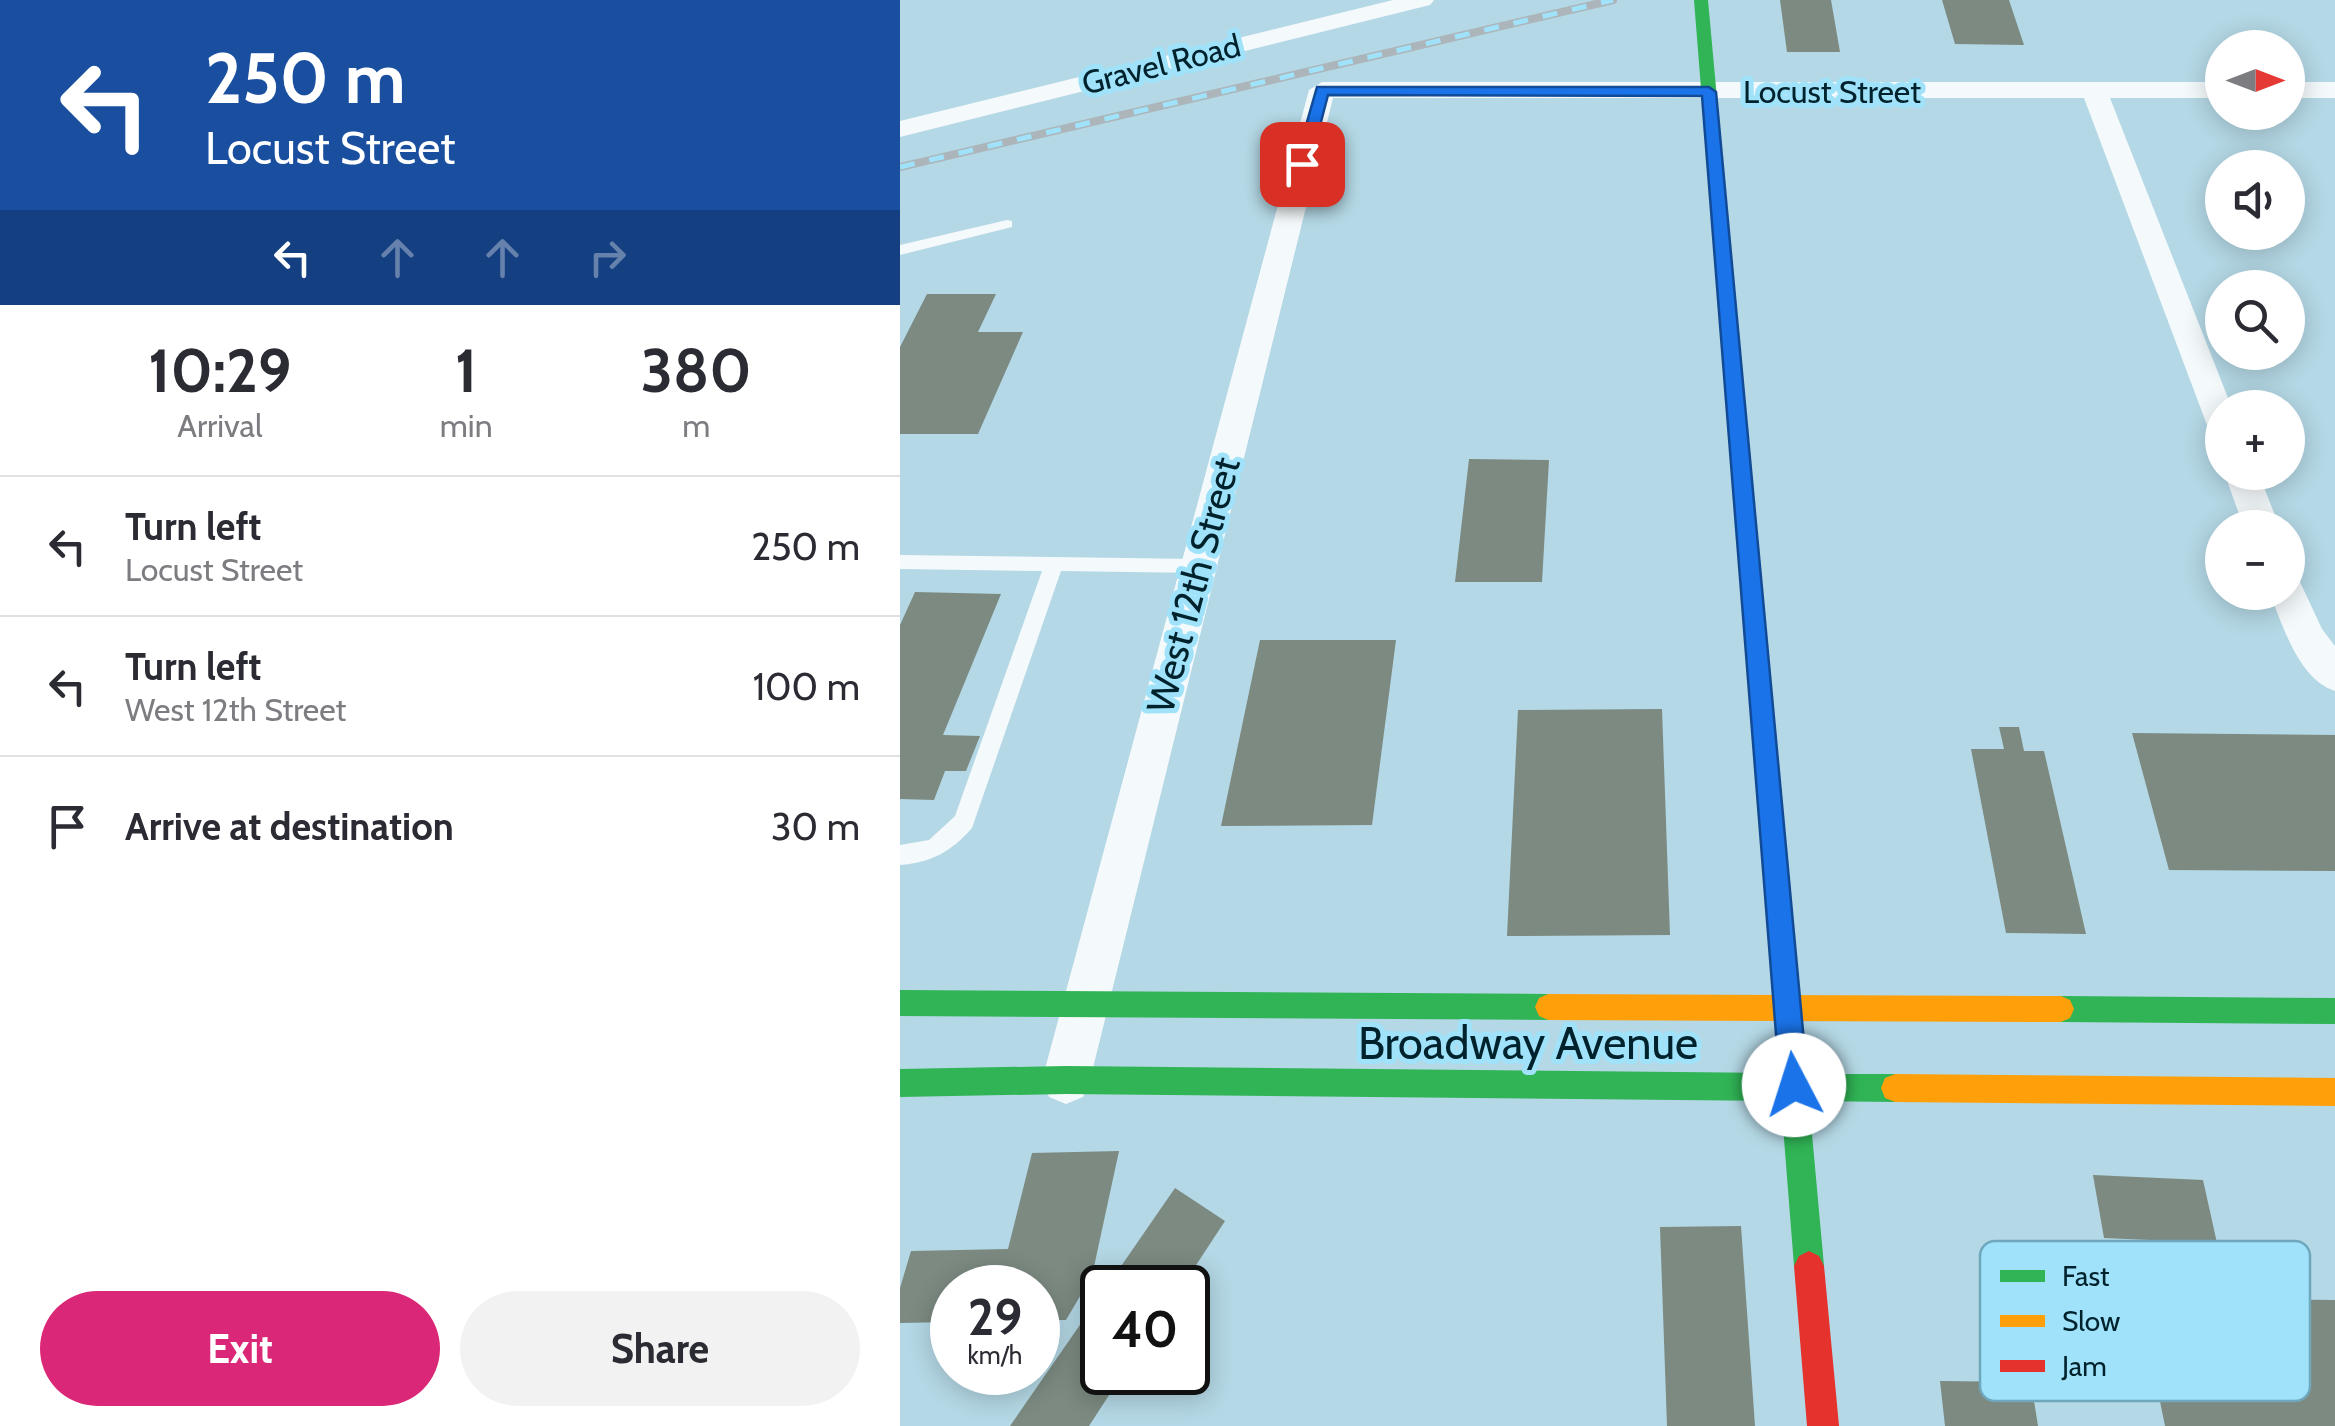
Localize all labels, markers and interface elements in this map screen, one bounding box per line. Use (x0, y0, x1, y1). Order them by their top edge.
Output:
street label: Gravel Road (1078, 25, 1244, 103)
north arrow (2205, 30, 2305, 130)
map controls (2205, 30, 2305, 610)
text: 250 m (205, 35, 406, 121)
icon: left (40, 40, 170, 170)
street label: Locust Street (1743, 72, 1921, 111)
text: Locust Street (205, 121, 455, 175)
pin (1260, 122, 1345, 207)
icon: arrive (1275, 137, 1330, 192)
button: sound (2205, 150, 2305, 250)
icon: left (265, 230, 320, 285)
icon: ahead (370, 230, 425, 285)
icon: ahead (475, 230, 530, 285)
icon: right (580, 230, 635, 285)
button: search (2205, 270, 2305, 370)
text: 10:29 (148, 334, 292, 407)
text: 1 (455, 334, 477, 407)
text: 380 (641, 334, 752, 407)
button: + (2205, 390, 2305, 490)
text: Arrival (177, 406, 262, 445)
text: min (440, 406, 493, 445)
text: m (682, 406, 710, 445)
street label: West 12th Street (1136, 452, 1250, 718)
text: Turn left (125, 503, 261, 550)
button: − (2205, 510, 2305, 610)
icon: left (40, 519, 95, 574)
text: 250 m (751, 523, 860, 570)
text: Locust Street (125, 550, 303, 589)
text: Turn left (125, 643, 261, 690)
icon: left (40, 659, 95, 714)
text: 100 m (753, 663, 860, 710)
text: West 12th Street (125, 690, 346, 729)
icon: arrive (40, 799, 95, 854)
text: Arrive at destination (125, 803, 454, 850)
text: 30 m (771, 803, 860, 850)
street label: Broadway Avenue (1358, 1016, 1698, 1070)
position arrow (1742, 1033, 1846, 1137)
legend (1980, 1241, 2310, 1401)
text: Fast (2062, 1259, 2110, 1293)
speed limit sign: 40 (1080, 1265, 1210, 1395)
text: 29 (968, 1287, 1022, 1348)
button: Exit (40, 1291, 440, 1406)
button: Share (460, 1291, 860, 1406)
text: Slow (2062, 1304, 2120, 1338)
text: km/h (968, 1340, 1022, 1370)
text: Jam (2061, 1349, 2107, 1383)

